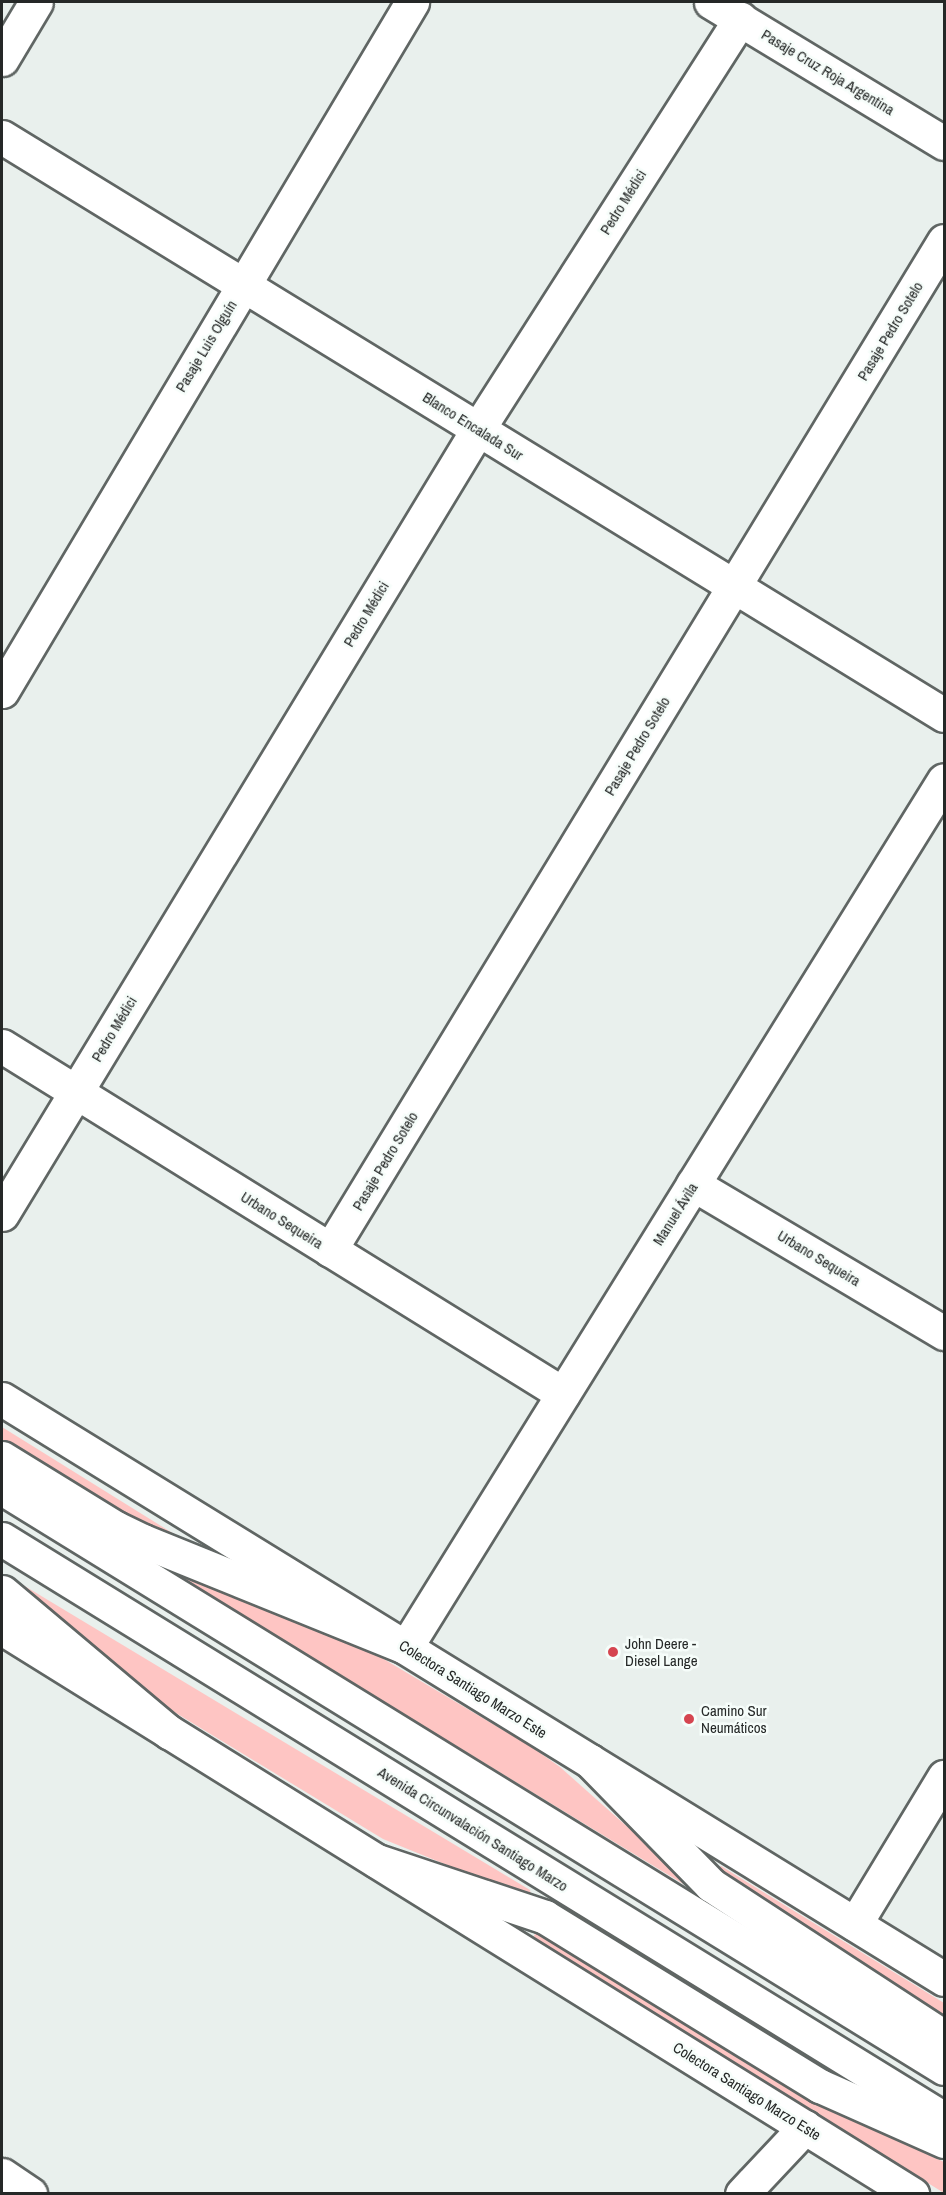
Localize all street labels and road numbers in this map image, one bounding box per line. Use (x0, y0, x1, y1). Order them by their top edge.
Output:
street label: Pasaje Cruz Roja Argentina (758, 25, 898, 119)
street label: Pedro Médici (596, 166, 650, 238)
street label: Pasaje Pedro Sotelo (853, 278, 927, 384)
street label: Pasaje Luis Olguín (172, 297, 240, 395)
street label: Blanco Encalada Sur (420, 388, 526, 464)
street label: Pedro Médici (339, 578, 393, 650)
street label: Pasaje Pedro Sotelo (600, 693, 674, 799)
street label: Pedro Médici (87, 993, 141, 1065)
street label: Pasaje Pedro Sotelo (348, 1108, 422, 1214)
street label: Manuel Ávila (649, 1179, 701, 1249)
street label: Urbano Sequeira (238, 1188, 326, 1252)
street label: Urbano Sequeira (774, 1226, 864, 1290)
street label: Colectora Santiago Marzo Este (396, 1636, 550, 1742)
street label: Avenida Circunvalación Santiago Marzo (375, 1763, 571, 1895)
street label: Colectora Santiago Marzo Este (670, 2038, 824, 2144)

